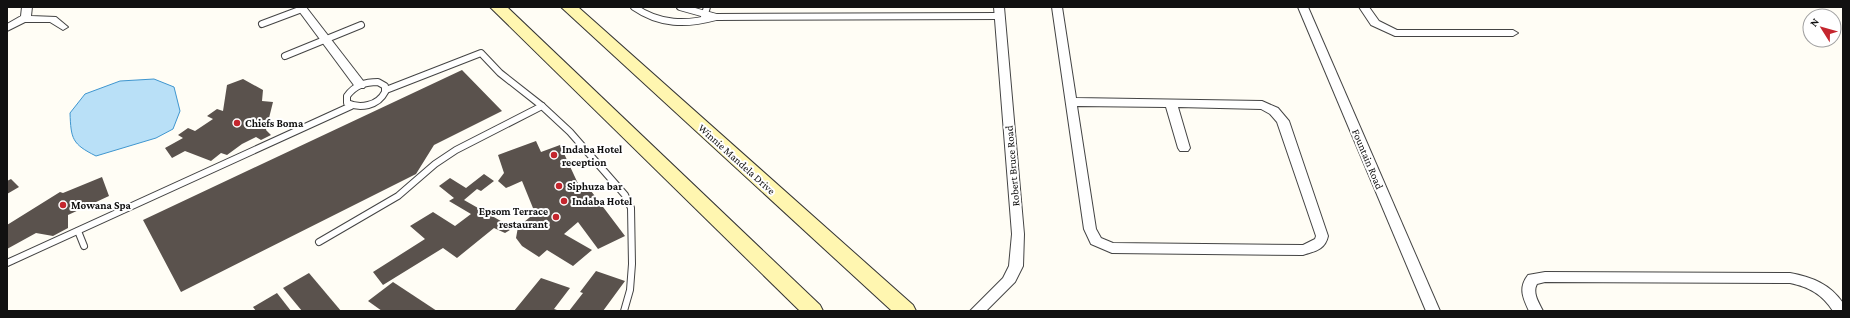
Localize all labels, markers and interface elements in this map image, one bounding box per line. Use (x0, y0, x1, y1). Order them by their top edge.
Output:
north arrow (1802, 8, 1842, 48)
text: N (1807, 15, 1821, 29)
place label: Chiefs Boma (245, 117, 304, 129)
marker: Chiefs Boma (232, 118, 242, 128)
street label: Winnie Mandela Drive (696, 121, 778, 197)
street label: Robert Bruce Road (1002, 125, 1022, 207)
street label: Fountain Road (1350, 127, 1386, 191)
place label: Indaba Hotel reception (562, 143, 623, 168)
marker: Indaba Hotel reception (549, 150, 559, 160)
place label: Siphuza bar (567, 180, 623, 192)
marker: Siphuza bar (554, 181, 564, 191)
place label: Indaba Hotel (572, 195, 633, 207)
marker: Indaba Hotel (559, 196, 569, 206)
place label: Mowana Spa (71, 199, 132, 211)
marker: Mowana Spa (58, 200, 68, 210)
place label: Epsom Terrace restaurant (479, 205, 548, 230)
marker: Epsom Terrace restaurant (551, 212, 561, 222)

